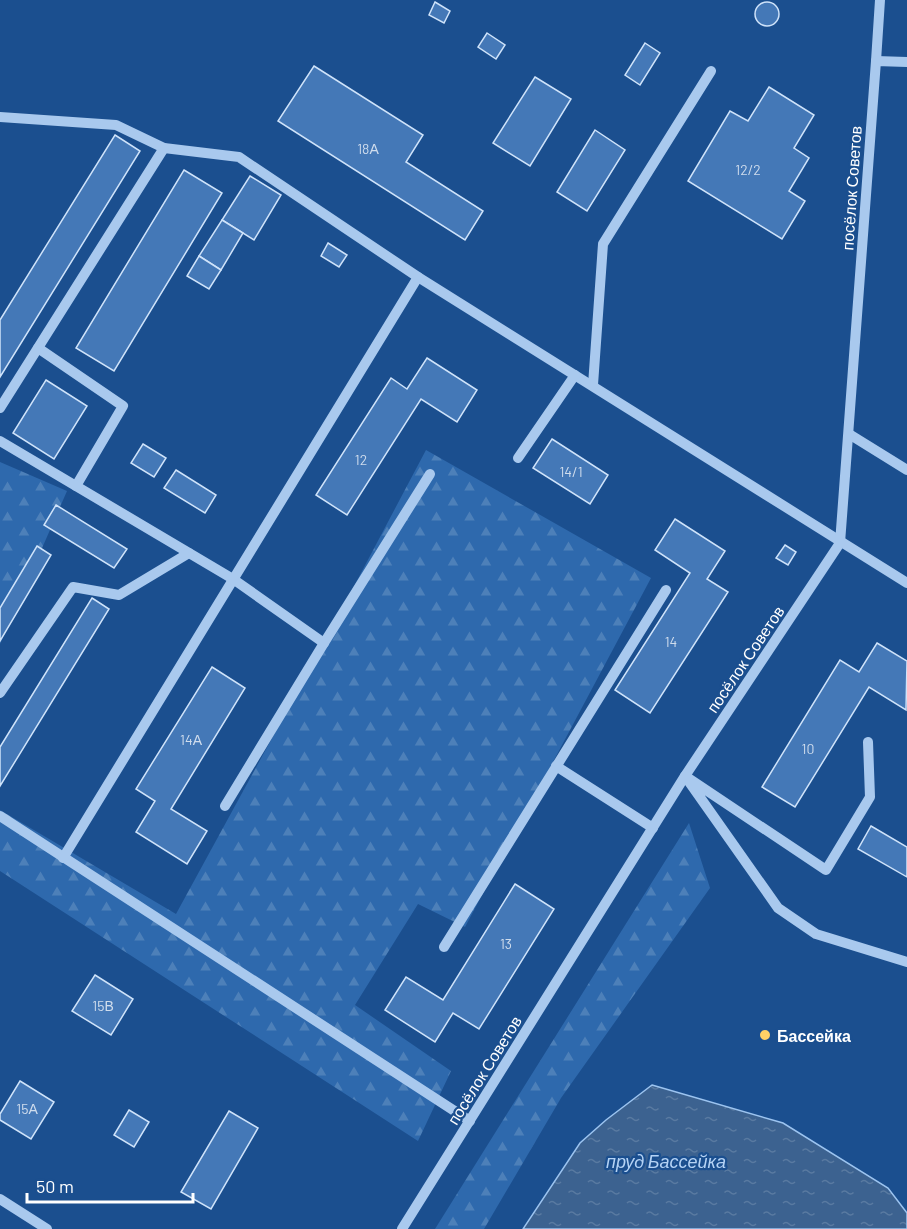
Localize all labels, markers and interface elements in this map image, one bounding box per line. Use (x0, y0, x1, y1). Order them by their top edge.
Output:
street label: посёлок Советов (837, 125, 865, 251)
house number: 18А (357, 140, 379, 157)
house number: 12/2 (735, 161, 761, 178)
house number: 12 (355, 451, 367, 468)
house number: 14/1 (559, 463, 583, 480)
street label: посёлок Советов (702, 602, 788, 716)
house number: 14 (665, 633, 677, 650)
house number: 14А (180, 731, 203, 748)
house number: 10 (802, 740, 814, 757)
house number: 13 (500, 935, 512, 952)
house number: 15В (92, 997, 114, 1014)
street label: посёлок Советов (443, 1012, 525, 1128)
place label: Бассейка (777, 1026, 851, 1045)
marker: Бассейка (758, 1028, 772, 1042)
house number: 15А (16, 1100, 38, 1117)
water label: пруд Бассейка (606, 1150, 726, 1172)
scale bar (27, 1166, 194, 1204)
text: 50 m (36, 1175, 74, 1197)

